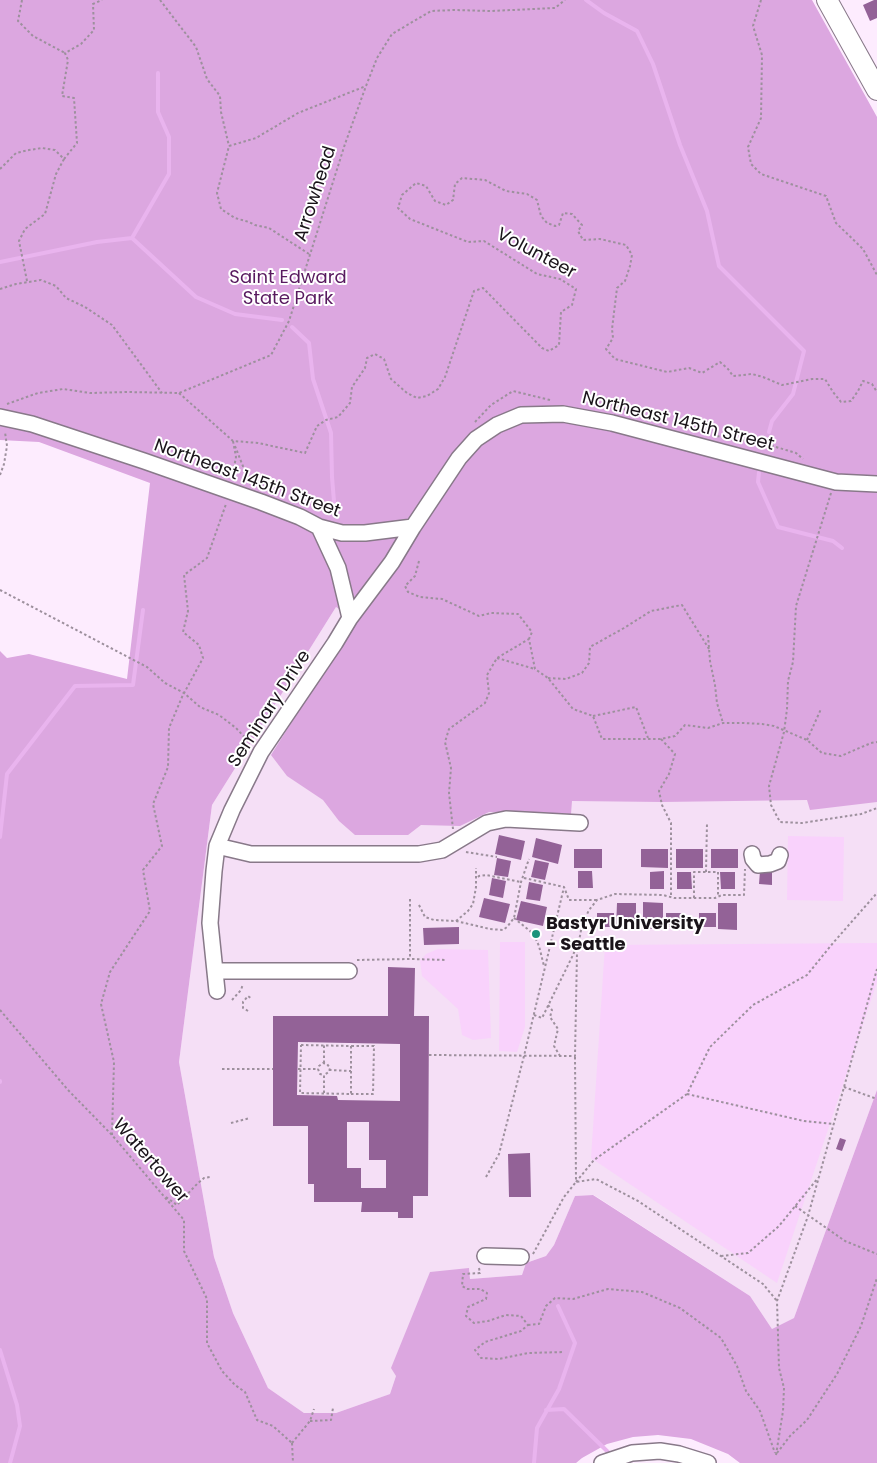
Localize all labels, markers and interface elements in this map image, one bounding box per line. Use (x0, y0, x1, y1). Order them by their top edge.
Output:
street label: Arrowhead (290, 144, 342, 244)
street label: Volunteer (493, 224, 579, 284)
park label: Saint Edward State Park (229, 267, 347, 310)
street label: Northeast 145th Street (580, 388, 776, 456)
street label: Northeast 145th Street (151, 435, 343, 523)
street label: Seminary Drive (224, 646, 316, 772)
place label: Bastyr University - Seattle (546, 913, 705, 956)
marker: Bastyr University - Seattle (530, 928, 542, 940)
street label: Watertower (107, 1114, 193, 1208)

